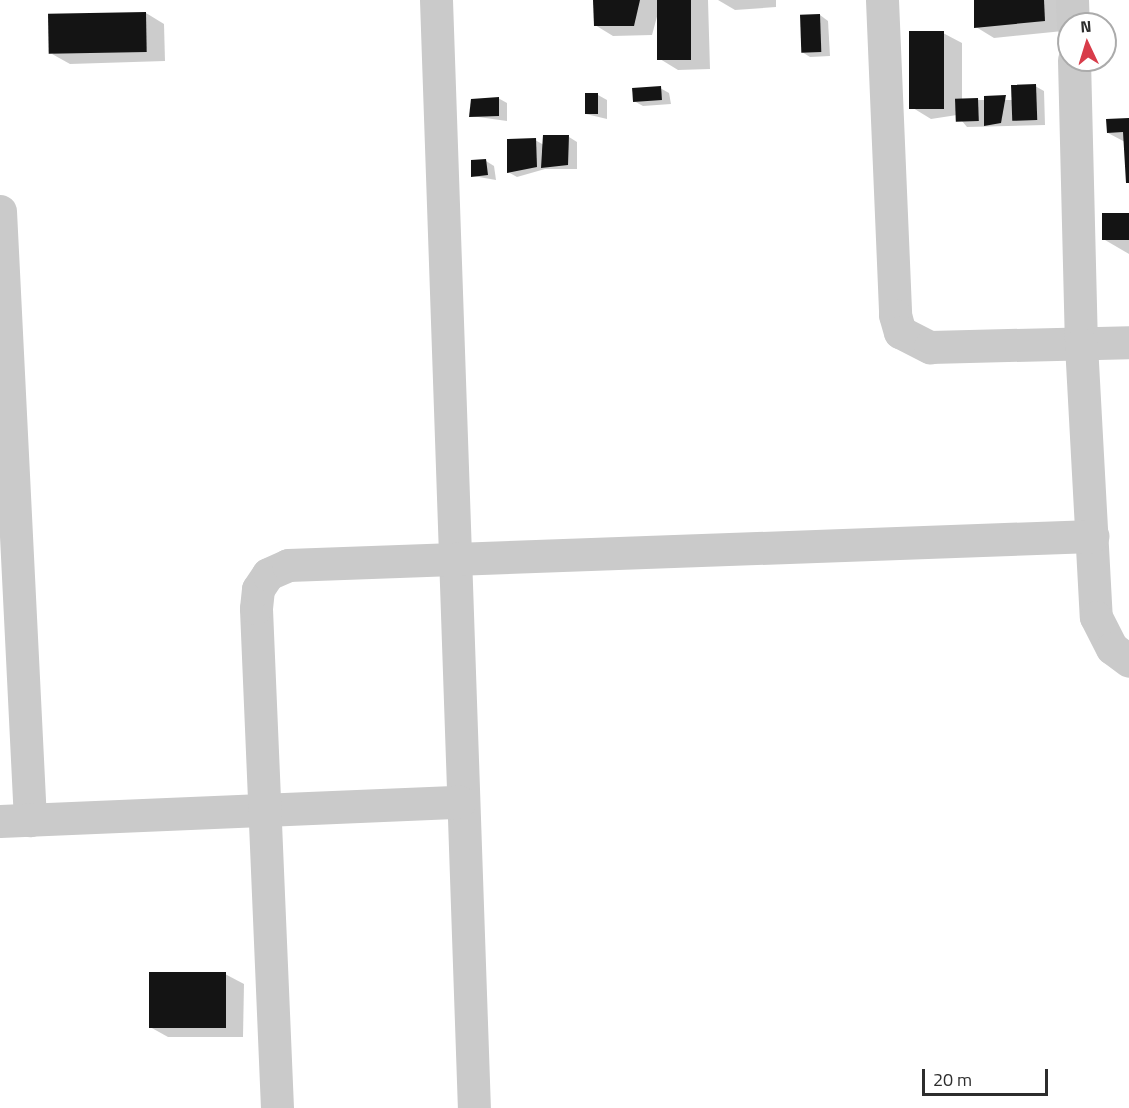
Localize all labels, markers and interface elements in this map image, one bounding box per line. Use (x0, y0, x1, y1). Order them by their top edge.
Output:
north arrow (1057, 12, 1117, 72)
text: N (1080, 14, 1092, 38)
scale bar (925, 1057, 1051, 1095)
text: 20 m (933, 1066, 972, 1093)

